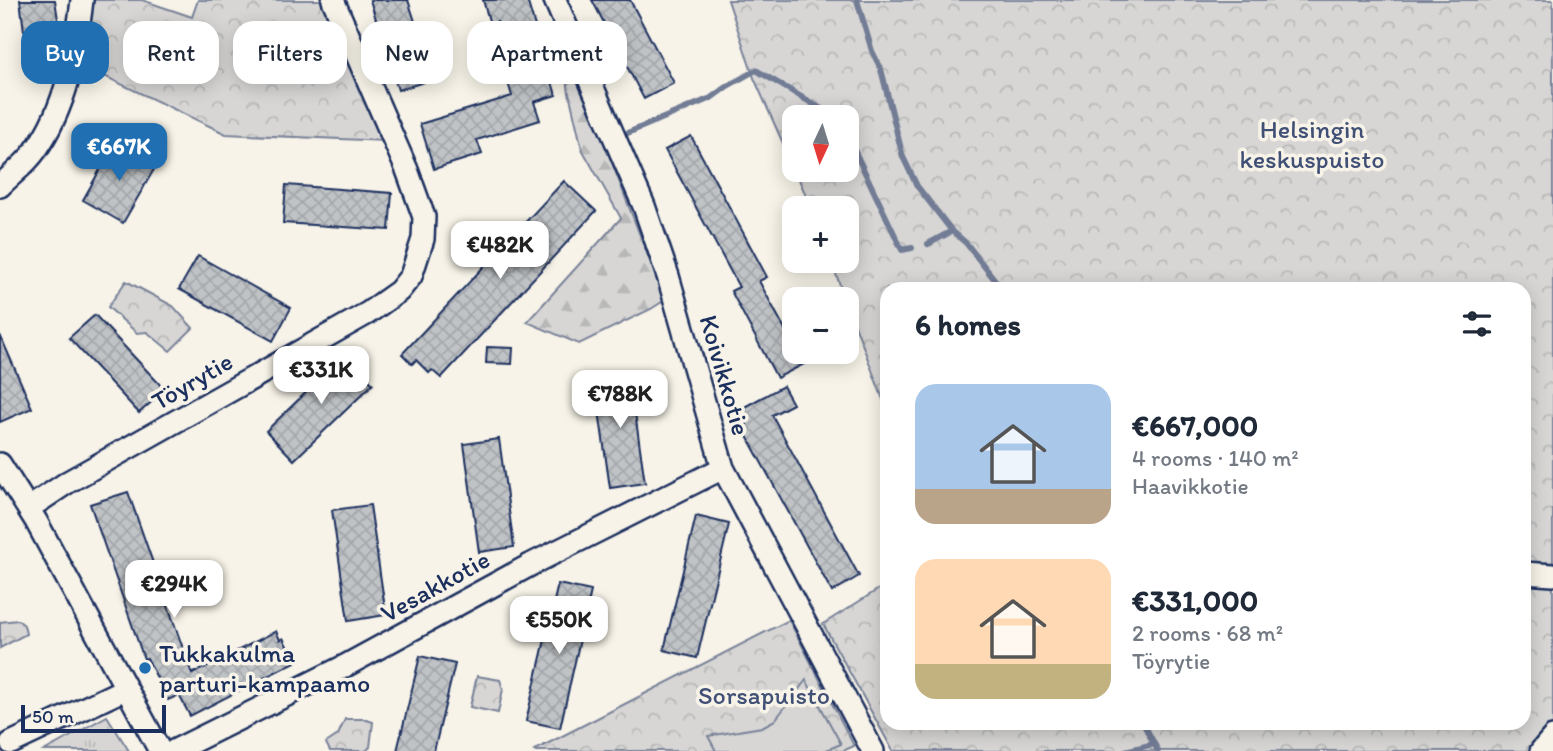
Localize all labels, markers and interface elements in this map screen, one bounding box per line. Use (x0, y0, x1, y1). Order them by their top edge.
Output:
chip: Buy (21, 21, 109, 84)
chip: Rent (123, 21, 219, 84)
chip: Filters (233, 21, 347, 84)
chip: New (361, 21, 453, 84)
chip: Apartment (467, 21, 627, 84)
north arrow (782, 105, 859, 182)
map controls (782, 105, 859, 364)
park label: Helsingin keskuspuisto (1239, 113, 1385, 175)
pin: €667K (70, 124, 168, 183)
text: €667K (87, 132, 151, 160)
button: + (782, 196, 859, 273)
pin: €482K (451, 222, 549, 281)
text: €482K (467, 230, 533, 258)
button: − (782, 287, 859, 364)
icon: filters (1458, 305, 1496, 343)
text: 6 homes (915, 306, 1021, 343)
street label: Koivikkotie (693, 311, 757, 439)
street label: Töyrytie (146, 345, 238, 417)
pin: €331K (272, 346, 370, 406)
text: €331K (289, 355, 353, 383)
pin: €788K (571, 370, 669, 430)
text: €788K (588, 379, 652, 407)
text: €667,000 (1132, 407, 1258, 444)
icon: home (971, 412, 1055, 496)
text: 4 rooms · 140 m² (1132, 444, 1299, 472)
text: Haavikkotie (1132, 472, 1249, 500)
street label: Vesakkotie (375, 543, 495, 629)
pin: €294K (125, 560, 223, 620)
text: €294K (141, 569, 207, 597)
text: €331,000 (1132, 582, 1258, 619)
icon: home (971, 587, 1055, 671)
pin: €550K (510, 596, 608, 656)
text: €550K (526, 605, 592, 633)
text: 2 rooms · 68 m² (1132, 619, 1283, 647)
place label: Tukkakulma parturi-kampaamo (159, 637, 370, 699)
text: Töyrytie (1132, 647, 1210, 675)
marker: Tukkakulma parturi-kampaamo (137, 660, 153, 676)
park label: Sorsapuisto (698, 679, 830, 711)
scale bar (21, 702, 166, 734)
text: 50 m (32, 705, 74, 728)

